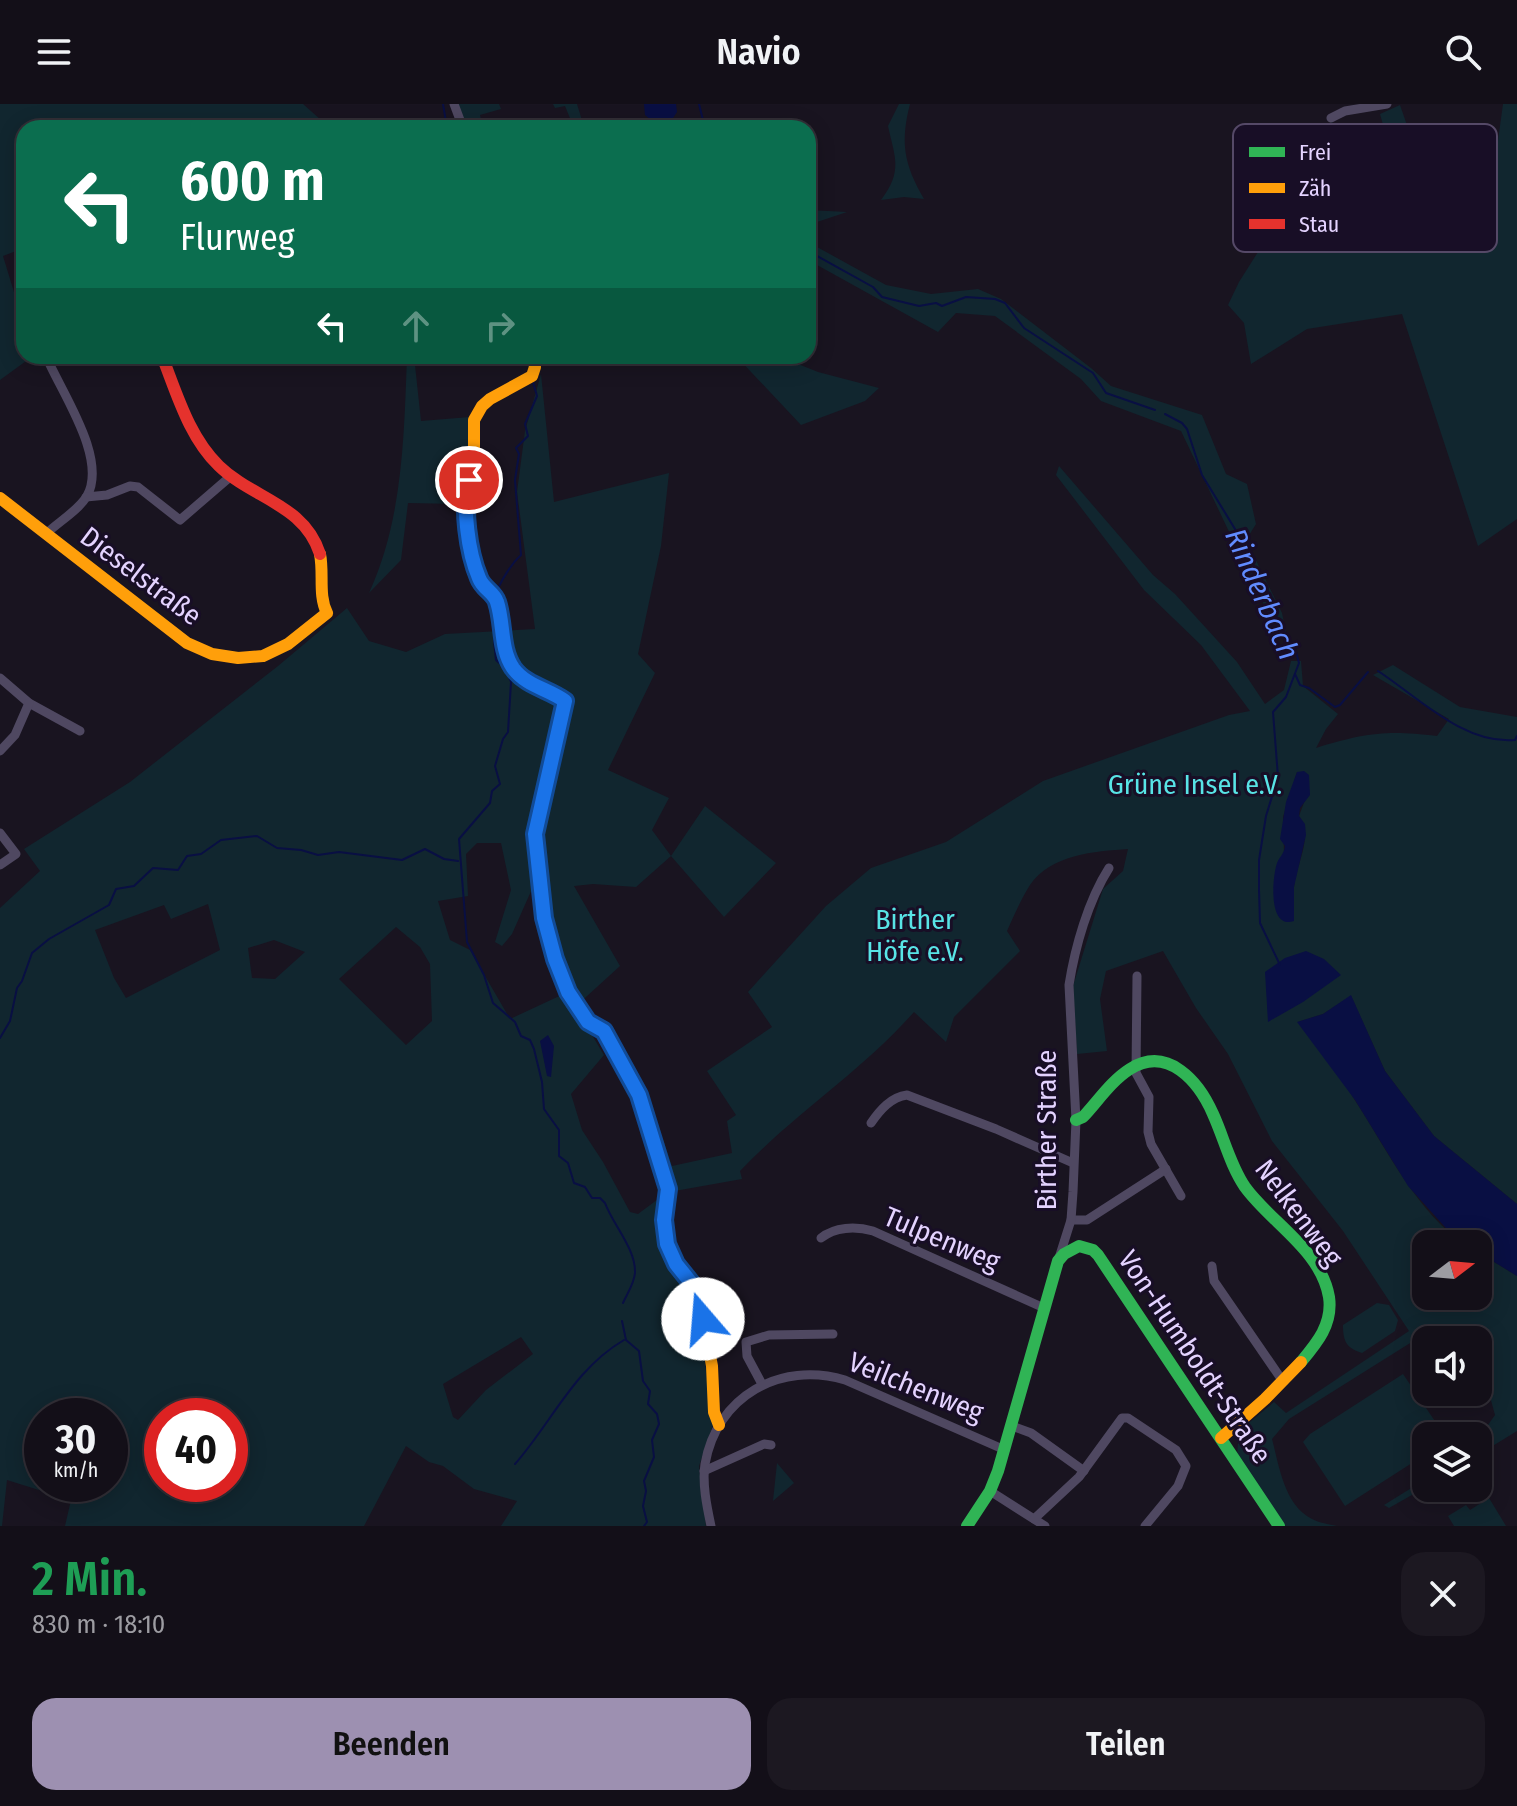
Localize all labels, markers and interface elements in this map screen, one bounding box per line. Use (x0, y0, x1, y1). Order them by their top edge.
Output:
icon: menu (32, 30, 76, 74)
text: Navio (716, 30, 801, 74)
icon: search (1441, 30, 1485, 74)
legend (1233, 124, 1497, 252)
text: Frei (1299, 139, 1331, 166)
text: 600 m (180, 148, 325, 215)
icon: left (48, 152, 152, 256)
text: Zäh (1299, 175, 1331, 202)
text: Stau (1299, 211, 1339, 238)
text: Flurweg (180, 216, 295, 260)
icon: left (310, 304, 354, 348)
icon: ahead (394, 304, 438, 348)
icon: right (478, 304, 522, 348)
pin (435, 446, 503, 514)
icon: arrive (447, 458, 491, 502)
street label: Dieselstraße (74, 520, 208, 632)
water label: Rinderbach (1217, 523, 1307, 665)
park label: Grüne Insel e.V. (1108, 768, 1282, 801)
park label: Birther Höfe e.V. (866, 903, 964, 968)
street label: Birther Straße (1030, 1050, 1063, 1210)
street label: Nelkenweg (1248, 1153, 1350, 1273)
street label: Tulpenweg (879, 1200, 1006, 1278)
north arrow (1412, 1230, 1492, 1310)
map controls (1412, 1230, 1492, 1502)
street label: Von-Humboldt-Straße (1111, 1244, 1279, 1470)
position arrow (661, 1277, 745, 1361)
button: sound (1412, 1326, 1492, 1406)
street label: Veilchenweg (844, 1345, 989, 1429)
speed limit sign: 40 (144, 1398, 248, 1502)
text: 30 (56, 1416, 96, 1464)
button: layers (1412, 1422, 1492, 1502)
text: km/h (54, 1458, 98, 1482)
text: 2 Min. (32, 1550, 147, 1608)
button: close (1401, 1552, 1485, 1636)
text: 830 m · 18:10 (32, 1609, 165, 1640)
button: Beenden (32, 1698, 751, 1790)
button: Teilen (767, 1698, 1485, 1790)

